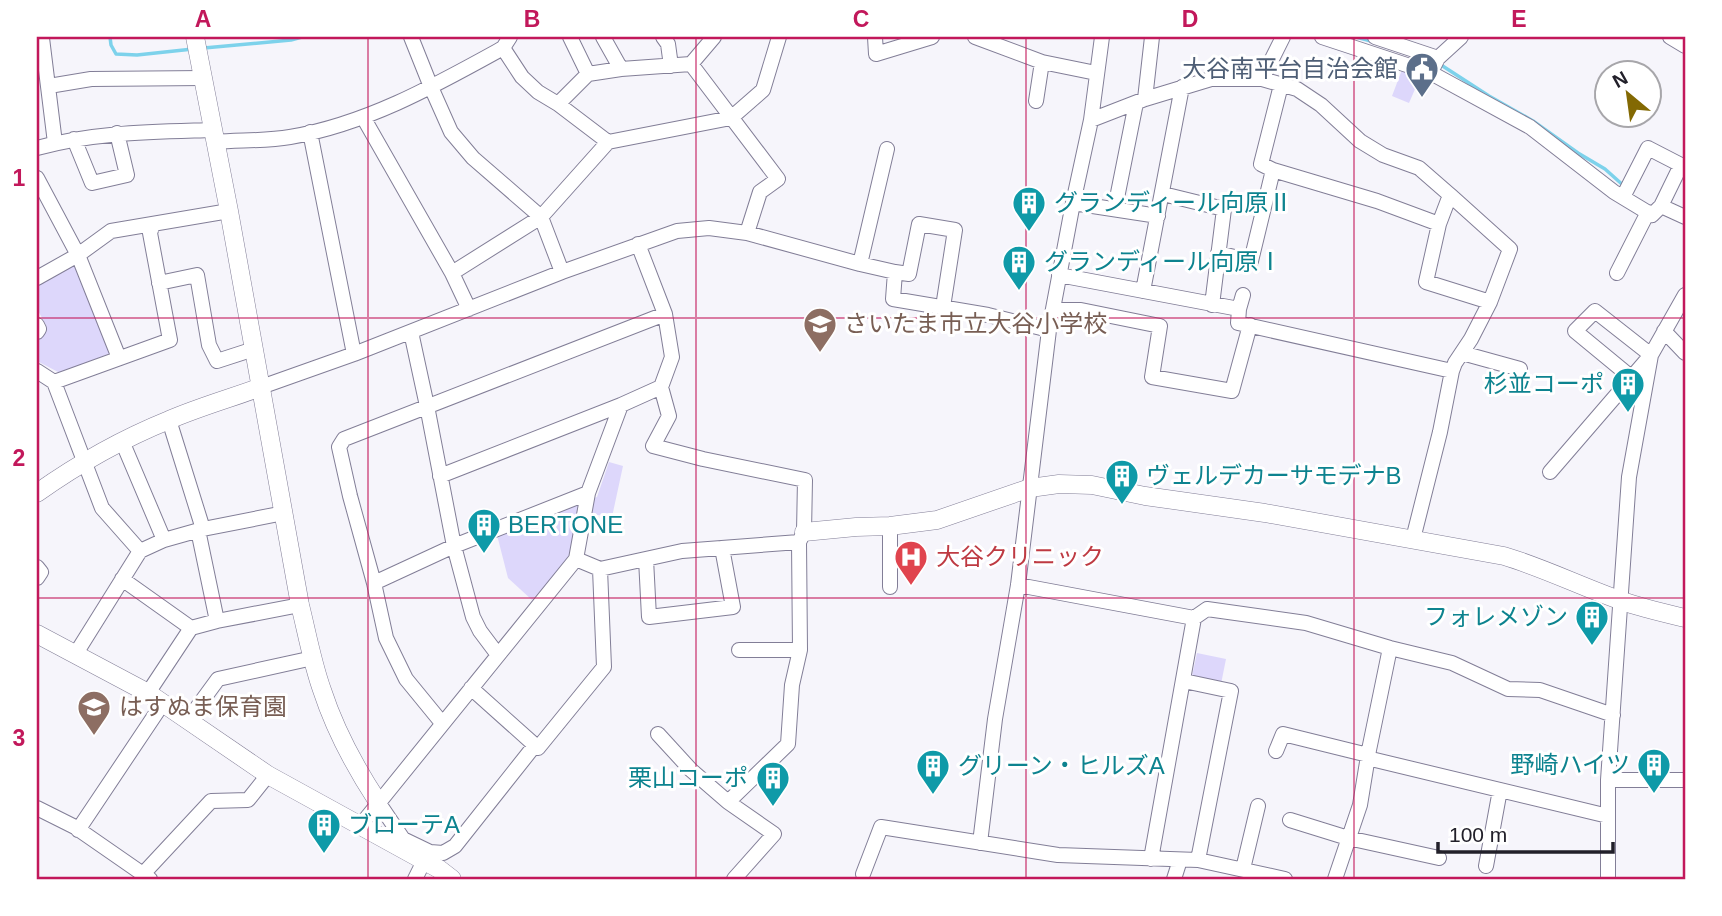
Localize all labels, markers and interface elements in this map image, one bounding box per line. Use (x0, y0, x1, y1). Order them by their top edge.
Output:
text: A (195, 6, 211, 32)
text: B (524, 6, 540, 32)
text: C (853, 6, 869, 32)
text: D (1182, 6, 1198, 32)
text: E (1511, 6, 1527, 32)
public building icon: 大谷南平台自治会館 (1403, 50, 1441, 99)
place label: 大谷南平台自治会館 (1182, 55, 1398, 82)
north arrow (1592, 60, 1662, 130)
text: N (1609, 67, 1631, 92)
text: 1 (13, 165, 26, 191)
building icon: グランディール向原Ⅱ (1010, 184, 1048, 233)
place label: グランディール向原Ⅱ (1054, 189, 1292, 216)
building icon: グランディール向原Ⅰ (1000, 243, 1038, 292)
place label: グランディール向原Ⅰ (1044, 248, 1282, 275)
school or university icon: さいたま市立大谷小学校 (801, 305, 839, 354)
place label: さいたま市立大谷小学校 (844, 310, 1107, 337)
building icon: 杉並コーポ (1609, 365, 1647, 414)
place label: 杉並コーポ (1484, 370, 1604, 397)
text: 2 (13, 445, 25, 471)
building icon: ヴェルデカーサモデナB (1103, 457, 1141, 506)
place label: ヴェルデカーサモデナB (1146, 462, 1402, 489)
building icon: BERTONE (465, 506, 503, 555)
place label: BERTONE (508, 511, 623, 538)
hospital icon: 大谷クリニック (892, 538, 930, 587)
place label: 大谷クリニック (936, 543, 1104, 570)
building icon: フォレメゾン (1573, 598, 1611, 647)
place label: フォレメゾン (1424, 603, 1568, 630)
school or university icon: はすぬま保育園 (75, 688, 113, 737)
place label: はすぬま保育園 (119, 693, 287, 720)
text: 3 (13, 725, 25, 751)
building icon: 野崎ハイツ (1635, 746, 1673, 795)
building icon: グリーン・ヒルズA (914, 747, 952, 796)
place label: 野崎ハイツ (1510, 751, 1630, 778)
place label: グリーン・ヒルズA (958, 752, 1165, 779)
building icon: 栗山コーポ (754, 759, 792, 808)
place label: 栗山コーポ (628, 764, 748, 791)
building icon: ブローテA (305, 806, 343, 855)
place label: ブローテA (348, 811, 460, 838)
scale bar (1438, 811, 1614, 855)
text: 100 m (1449, 823, 1507, 846)

